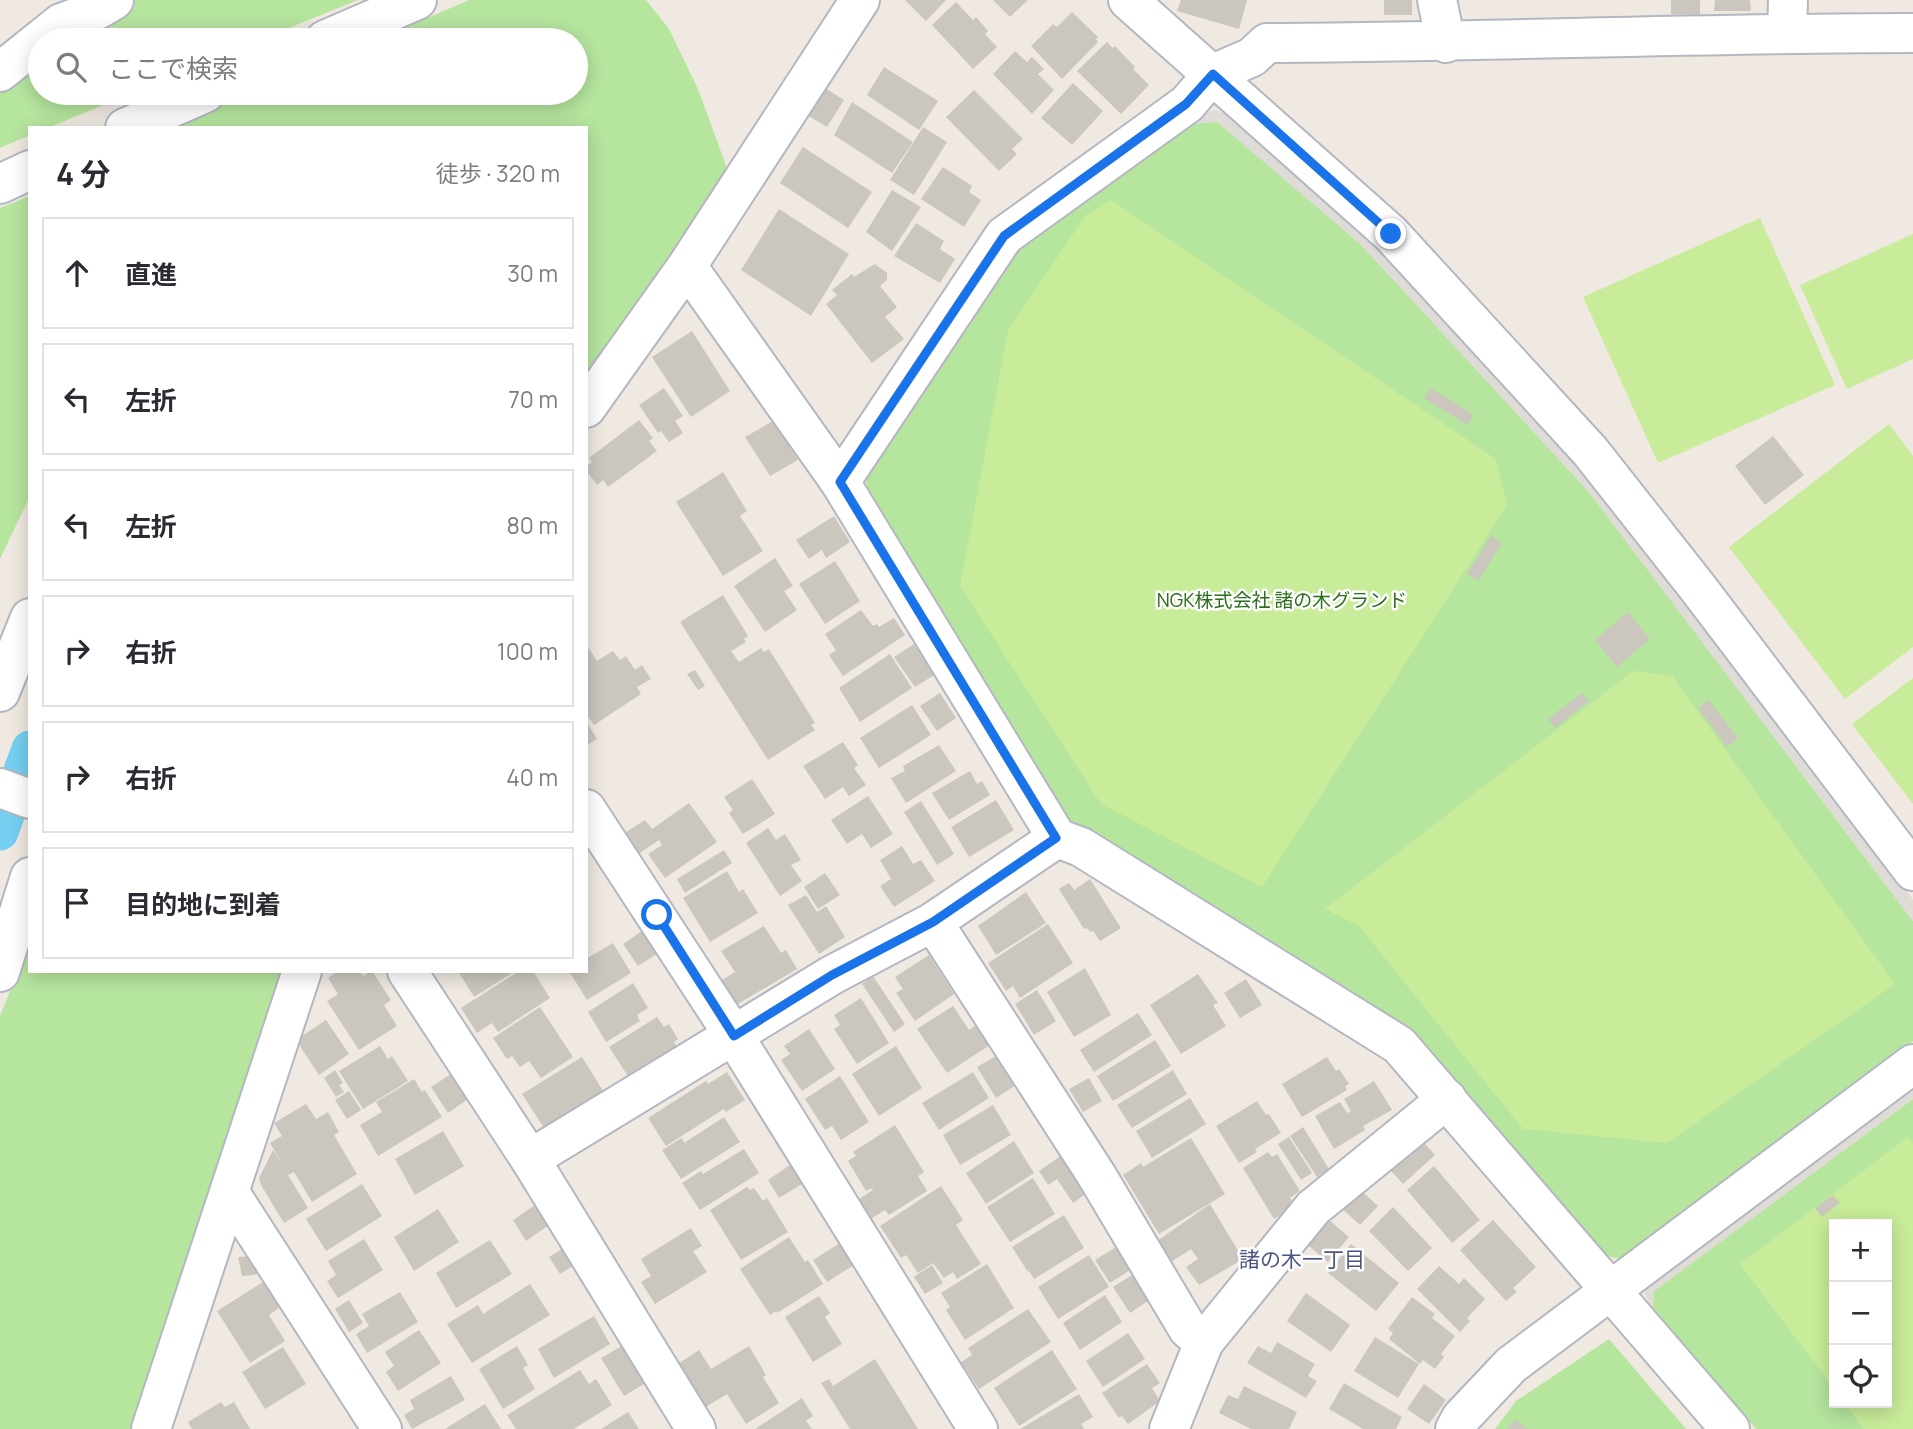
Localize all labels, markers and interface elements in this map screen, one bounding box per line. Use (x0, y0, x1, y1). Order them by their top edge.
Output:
search box (28, 28, 588, 105)
icon: search (52, 48, 90, 86)
text: ここで検索 (108, 50, 238, 86)
text: 4 分 (56, 153, 110, 194)
text: 徒歩 · 320 m (436, 157, 560, 189)
route end (1375, 218, 1406, 249)
icon: ahead (58, 254, 96, 292)
text: 直進 (125, 256, 177, 292)
text: 30 m (507, 257, 558, 289)
icon: left (58, 380, 96, 418)
text: 左折 (125, 382, 177, 418)
text: 70 m (508, 383, 558, 415)
icon: left (58, 506, 96, 544)
text: 左折 (125, 508, 177, 544)
text: 80 m (507, 509, 558, 541)
park label: NGK株式会社 諸の木グランド (1157, 587, 1407, 613)
icon: right (58, 632, 96, 670)
text: 右折 (125, 634, 177, 670)
text: 100 m (497, 635, 558, 667)
icon: right (58, 758, 96, 796)
text: 右折 (125, 760, 177, 796)
text: 40 m (506, 761, 558, 793)
icon: arrive (58, 884, 96, 922)
text: 目的地に到着 (125, 886, 281, 922)
route start (641, 899, 672, 930)
map controls (1829, 1219, 1892, 1408)
button: + (1829, 1219, 1892, 1282)
district label: 諸の木一丁目 (1239, 1245, 1365, 1273)
button: − (1829, 1282, 1892, 1345)
button: locate (1829, 1345, 1892, 1408)

